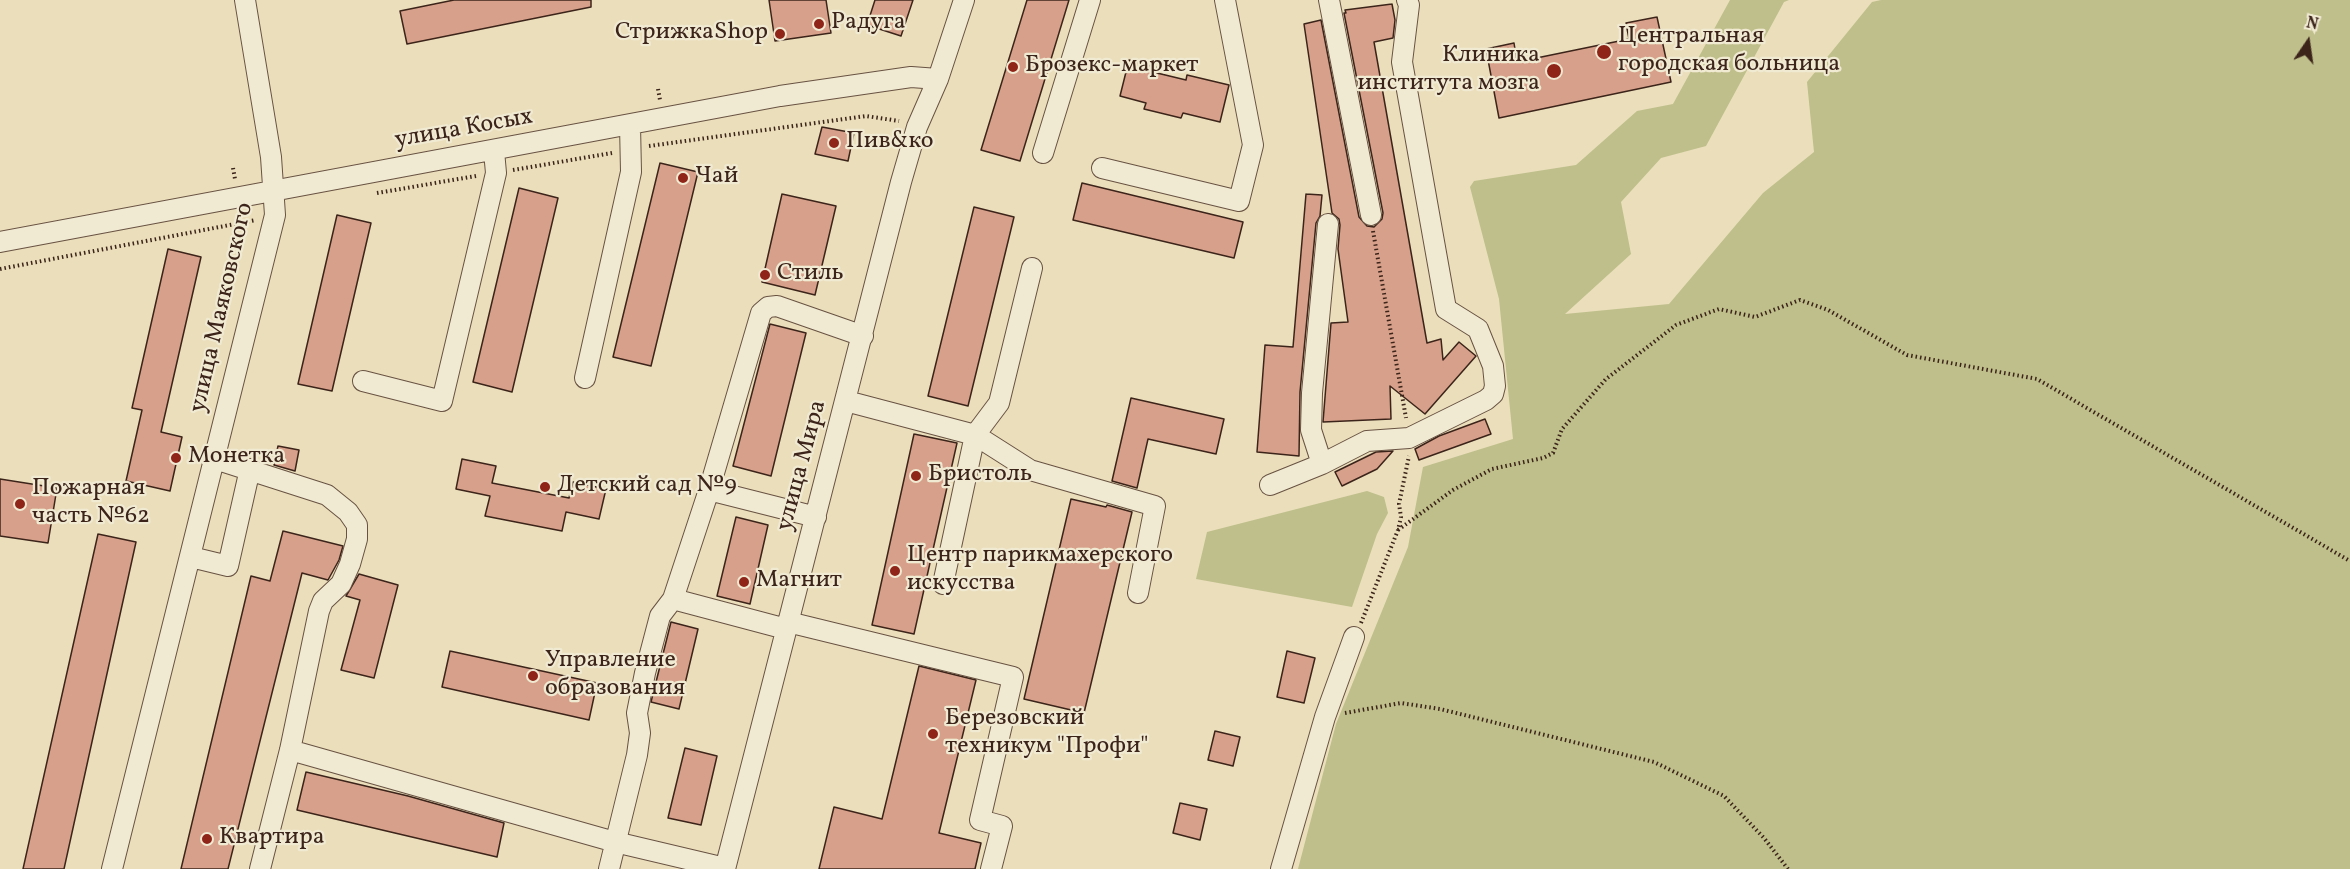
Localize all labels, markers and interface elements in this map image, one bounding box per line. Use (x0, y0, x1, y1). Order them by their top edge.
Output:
place label: Радуга (831, 10, 906, 38)
north arrow (2278, 12, 2338, 72)
text: N (2304, 12, 2320, 36)
marker: Радуга (812, 17, 826, 31)
place label: СтрижкаShop (615, 20, 768, 48)
place label: Центральная городская больница (1618, 24, 1840, 80)
marker: СтрижкаShop (773, 27, 787, 41)
place label: Клиника института мозга (1357, 43, 1540, 99)
marker: Центральная городская больница (1595, 43, 1613, 61)
place label: Брозекс-маркет (1025, 53, 1198, 81)
marker: Брозекс-маркет (1006, 60, 1020, 74)
marker: Клиника института мозга (1545, 62, 1563, 80)
street label: улица Косых (393, 104, 535, 156)
place label: Пив&ко (846, 129, 934, 157)
marker: Пив&ко (827, 136, 841, 150)
place label: Чай (695, 164, 738, 192)
marker: Чай (676, 171, 690, 185)
street label: улица Маяковского (185, 200, 261, 416)
place label: Стиль (777, 261, 844, 289)
marker: Стиль (758, 268, 772, 282)
street label: улица Мира (772, 397, 834, 535)
place label: Монетка (188, 444, 285, 472)
marker: Монетка (169, 451, 183, 465)
place label: Бристоль (928, 462, 1032, 490)
marker: Бристоль (909, 469, 923, 483)
place label: Детский сад №9 (557, 473, 737, 501)
place label: Пожарная часть №62 (32, 476, 150, 532)
marker: Детский сад №9 (538, 480, 552, 494)
marker: Пожарная часть №62 (13, 497, 27, 511)
place label: Центр парикмахерского искусства (907, 543, 1173, 599)
marker: Центр парикмахерского искусства (888, 564, 902, 578)
place label: Магнит (756, 568, 842, 596)
marker: Магнит (737, 575, 751, 589)
place label: Управление образования (545, 648, 685, 704)
marker: Управление образования (526, 669, 540, 683)
place label: Березовский техникум "Профи" (945, 706, 1148, 762)
marker: Березовский техникум "Профи" (926, 727, 940, 741)
place label: Квартира (219, 825, 325, 853)
marker: Квартира (200, 832, 214, 846)

